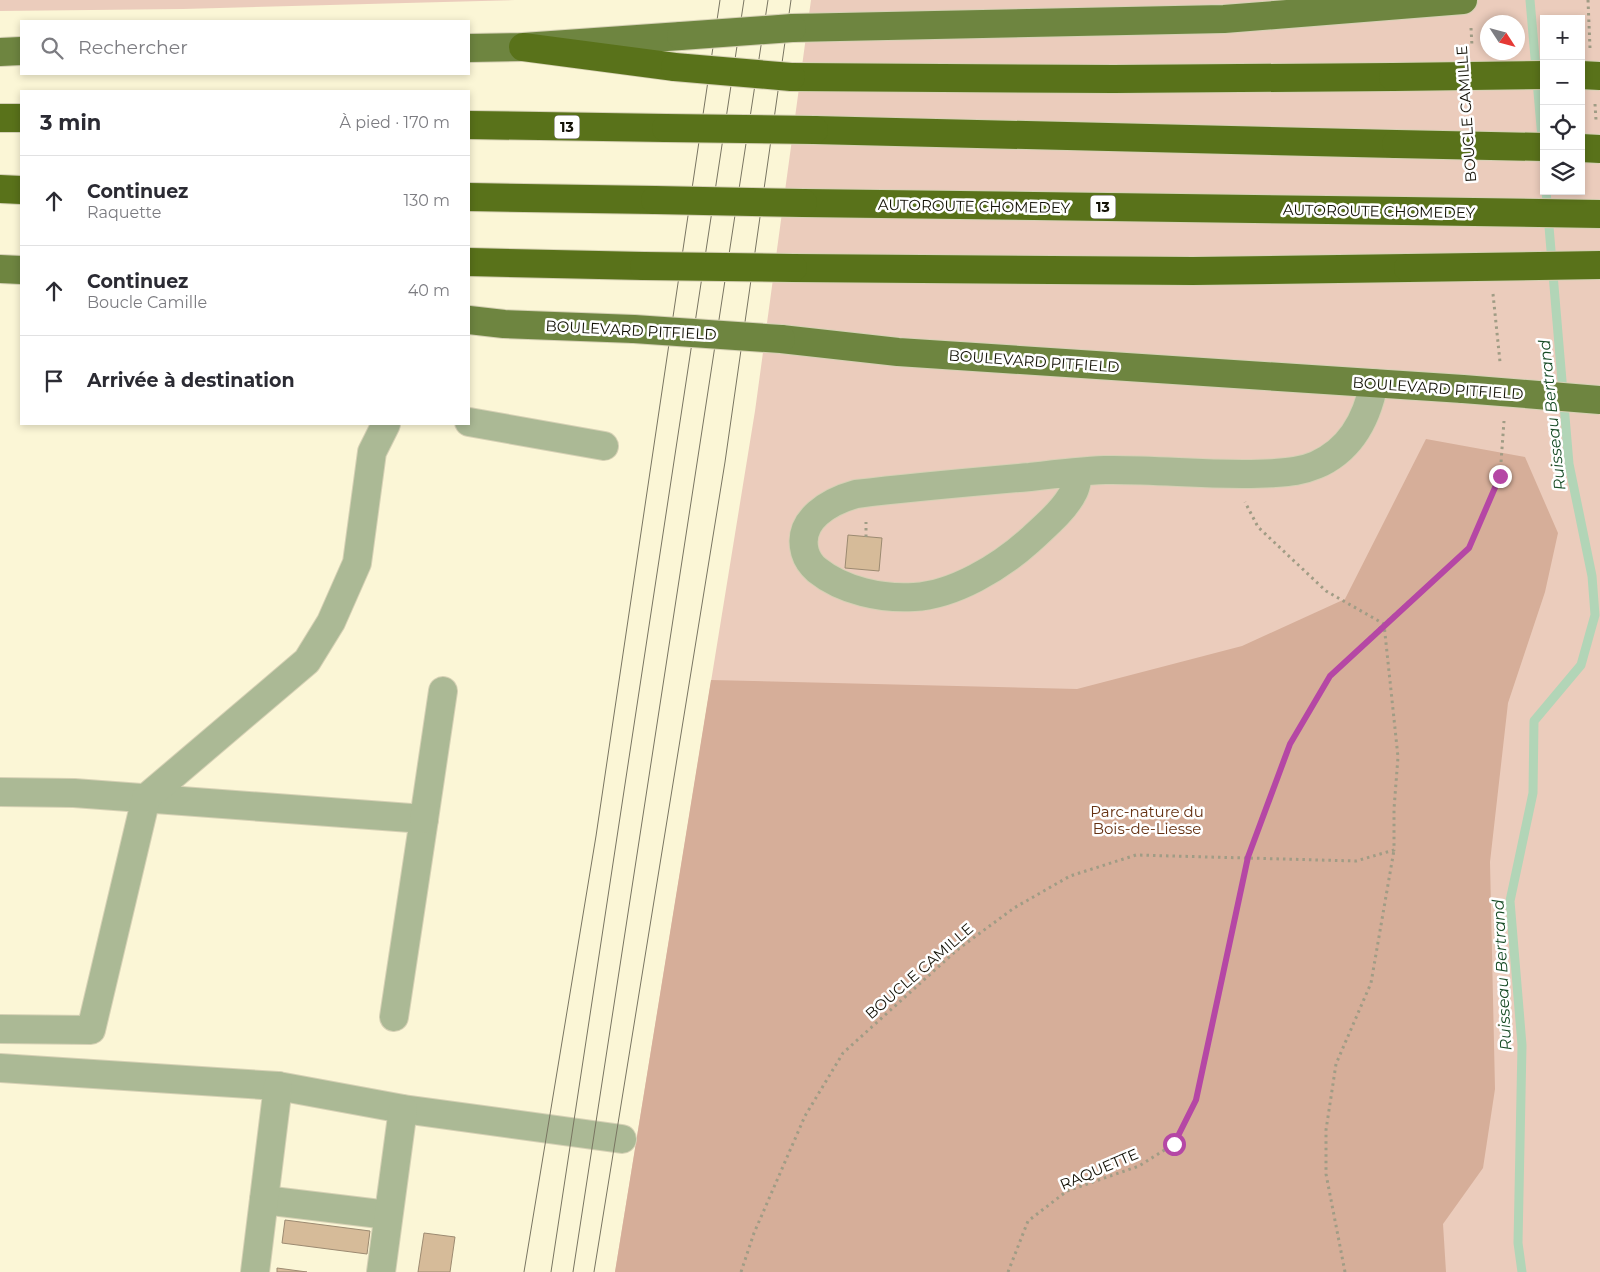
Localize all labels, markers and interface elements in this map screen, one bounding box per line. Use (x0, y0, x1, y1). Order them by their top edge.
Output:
north arrow (1480, 15, 1525, 60)
map controls (1540, 15, 1585, 195)
button: + (1540, 15, 1585, 60)
search box (20, 20, 470, 75)
icon: search (38, 34, 66, 62)
text: Rechercher (78, 36, 188, 59)
street label: BOUCLE CAMILLE (1452, 45, 1480, 183)
button: − (1540, 60, 1585, 105)
button: locate (1540, 105, 1585, 150)
text: 3 min (40, 110, 101, 135)
text: À pied · 170 m (340, 113, 450, 132)
road number: 13 (554, 115, 580, 138)
button: layers (1540, 150, 1585, 195)
text: Continuez (87, 180, 188, 203)
icon: ahead (40, 187, 68, 215)
text: 130 m (403, 191, 450, 210)
street label: AUTOROUTE CHOMEDEY (878, 195, 1071, 217)
road number: 13 (1090, 196, 1116, 218)
street label: AUTOROUTE CHOMEDEY (1283, 200, 1476, 222)
text: Raquette (87, 203, 161, 222)
text: Continuez (87, 270, 188, 293)
icon: ahead (40, 277, 68, 305)
text: 40 m (408, 281, 450, 300)
text: Boucle Camille (87, 293, 207, 312)
street label: BOULEVARD PITFIELD (545, 316, 717, 344)
water label: Ruisseau Bertrand (1535, 339, 1569, 491)
street label: BOULEVARD PITFIELD (948, 346, 1120, 376)
icon: arrive (40, 367, 68, 395)
text: Arrivée à destination (87, 369, 295, 392)
street label: BOULEVARD PITFIELD (1352, 373, 1524, 403)
route end (1489, 465, 1512, 488)
park label: Parc-nature du Bois-de-Liesse (1090, 802, 1204, 838)
water label: Ruisseau Bertrand (1489, 899, 1515, 1051)
street label: BOUCLE CAMILLE (861, 919, 977, 1023)
route start (1163, 1133, 1186, 1156)
street label: RAQUETTE (1057, 1144, 1141, 1194)

